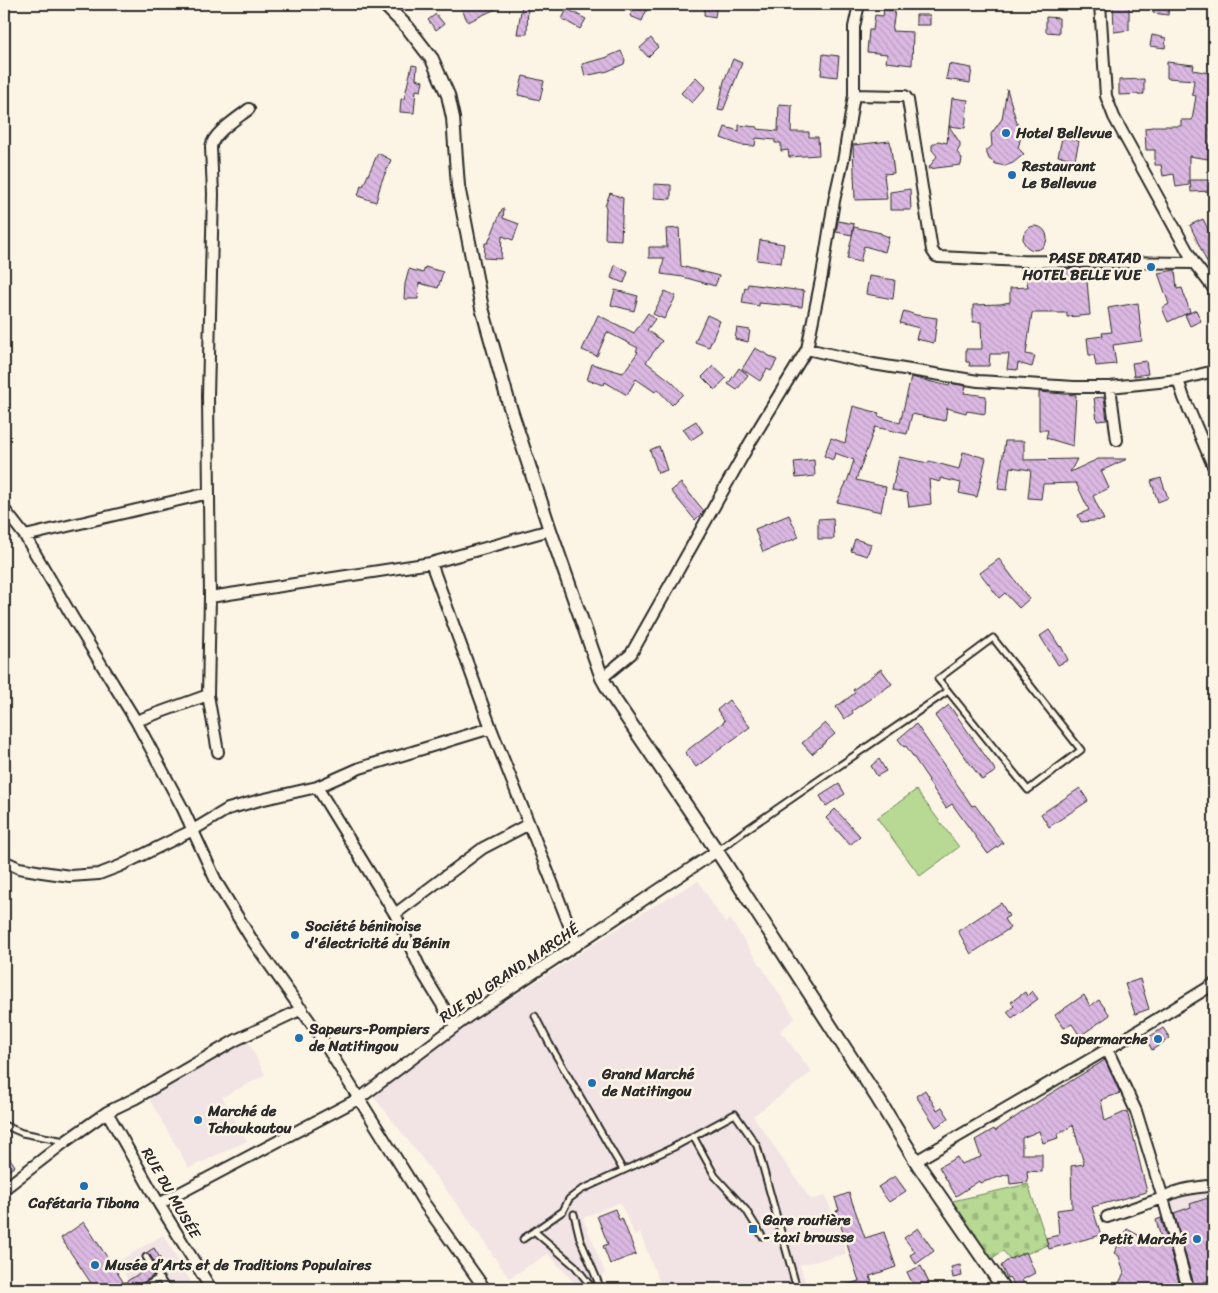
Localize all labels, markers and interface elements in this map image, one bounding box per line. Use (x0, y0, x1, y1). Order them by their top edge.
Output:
place label: Hotel Bellevue (1015, 120, 1113, 146)
marker: Hotel Bellevue (1000, 127, 1012, 139)
place label: Restaurant Le Bellevue (1021, 153, 1097, 196)
marker: Restaurant Le Bellevue (1006, 169, 1018, 181)
place label: PASE DRATAD HOTEL BELLE VUE (1022, 245, 1143, 288)
marker: PASE DRATAD HOTEL BELLE VUE (1145, 261, 1157, 273)
place label: Société béninoise d'électricité du Bénin (304, 913, 451, 956)
street label: RUE DU GRAND MARCHÉ (434, 915, 586, 1030)
marker: Société béninoise d'électricité du Bénin (289, 929, 301, 941)
place label: Sapeurs-Pompiers de Natitingou (308, 1016, 431, 1059)
place label: Supermarche (1060, 1026, 1148, 1052)
marker: Sapeurs-Pompiers de Natitingou (293, 1032, 305, 1044)
marker: Supermarche (1152, 1033, 1164, 1045)
place label: Grand Marché de Natitingou (601, 1061, 695, 1104)
marker: Grand Marché de Natitingou (586, 1077, 598, 1089)
place label: Marché de Tchoukoutou (207, 1098, 293, 1141)
marker: Marché de Tchoukoutou (192, 1114, 204, 1126)
street label: RUE DU MUSÉE (134, 1142, 209, 1245)
marker: Cafétaria Tibona (78, 1180, 90, 1192)
place label: Cafétaria Tibona (28, 1190, 140, 1216)
place label: Gare routière - taxi brousse (762, 1207, 854, 1250)
marker: Gare routière - taxi brousse (747, 1223, 759, 1235)
place label: Petit Marché (1099, 1226, 1187, 1252)
marker: Petit Marché (1191, 1233, 1203, 1245)
place label: Musée d’Arts et de Traditions Populaires (104, 1252, 372, 1278)
marker: Musée d’Arts et de Traditions Populaires (89, 1259, 101, 1271)

